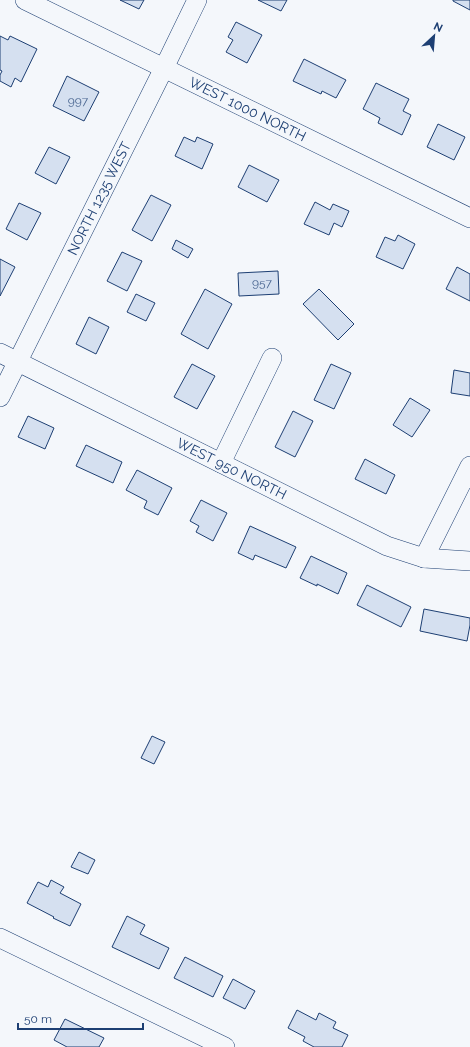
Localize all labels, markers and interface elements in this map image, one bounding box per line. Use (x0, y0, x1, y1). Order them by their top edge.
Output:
north arrow (414, 16, 454, 56)
text: N (432, 20, 445, 35)
street label: WEST 1000 NORTH (187, 74, 309, 144)
house number: 997 (68, 94, 89, 108)
street label: NORTH 1235 WEST (64, 139, 134, 258)
house number: 957 (252, 276, 273, 290)
street label: WEST 950 NORTH (174, 435, 289, 503)
scale bar (18, 1005, 143, 1031)
text: 50 m (24, 1012, 52, 1026)

